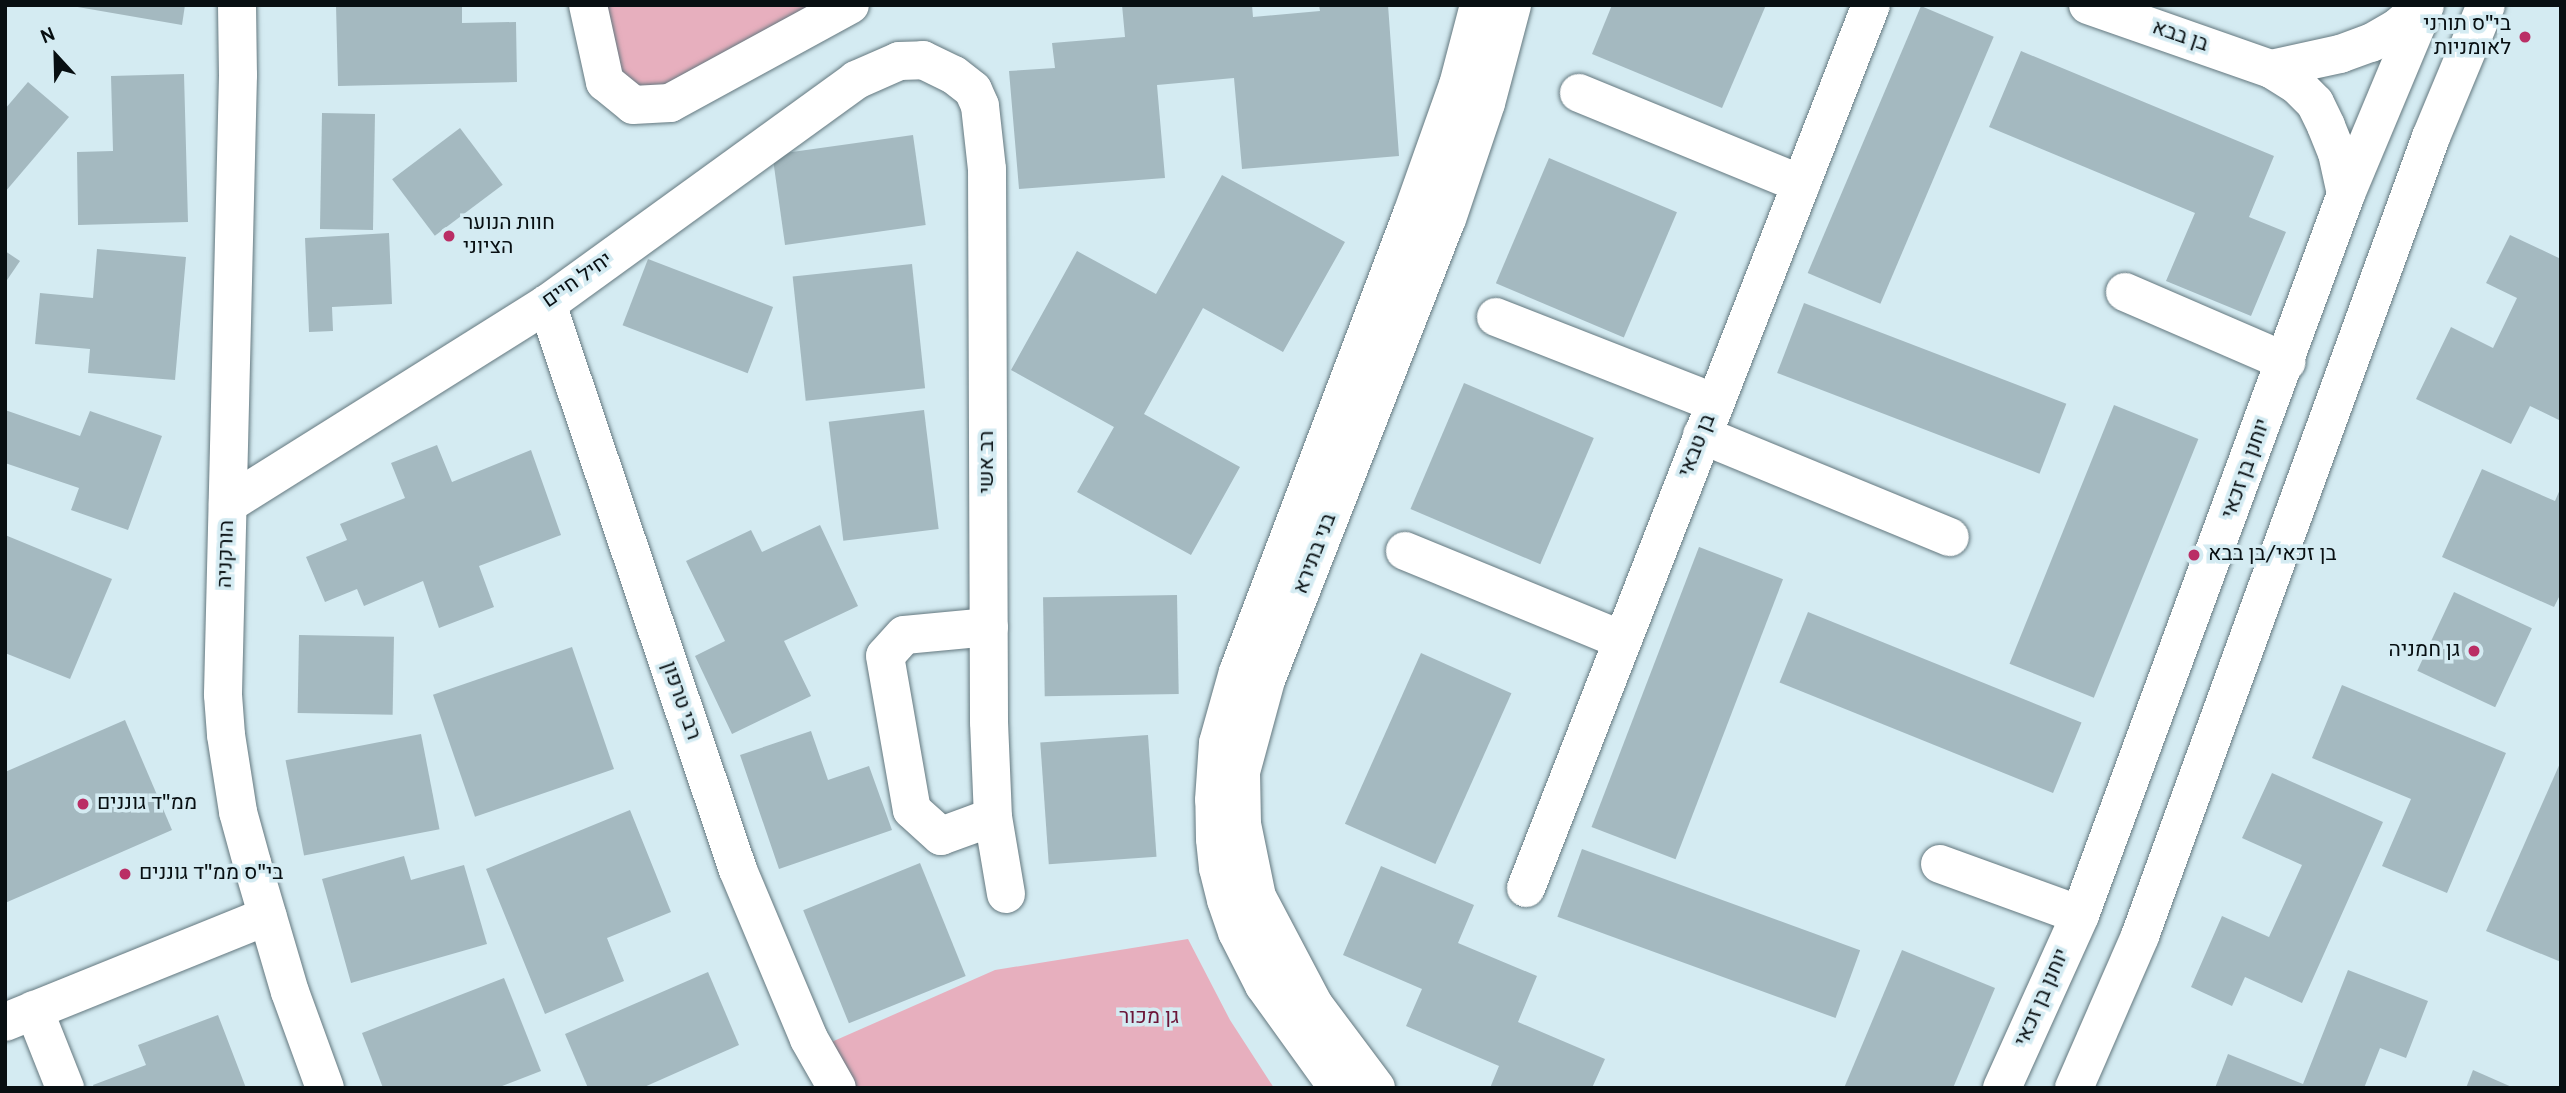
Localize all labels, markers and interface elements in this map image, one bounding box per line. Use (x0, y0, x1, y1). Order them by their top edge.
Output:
place label: בי"ס תורני לאומניות (2423, 12, 2511, 62)
street label: בן בבא (2149, 16, 2211, 58)
north arrow (21, 21, 91, 91)
text: N (37, 23, 59, 50)
marker: בי"ס תורני לאומניות (2517, 29, 2533, 45)
place label: חוות הנוער הציוני (463, 211, 555, 261)
marker: חוות הנוער הציוני (441, 228, 457, 244)
street label: יחיל חיים (538, 248, 618, 314)
street label: בן טבאי (1674, 411, 1722, 481)
street label: יוחנן בן זכאי (2217, 416, 2277, 522)
street label: רב אשי (975, 431, 1001, 493)
street label: בני בתירא (1289, 510, 1343, 598)
street label: הורקניה (213, 519, 241, 589)
place label: בן זכאי/בן בבא (2208, 542, 2336, 568)
marker: בן זכאי/בן בבא (2186, 547, 2202, 563)
place label: גן חמניה (2389, 638, 2460, 664)
marker: גן חמניה (2466, 643, 2482, 659)
street label: רבי טרפון (655, 658, 705, 744)
place label: ממ"ד גוננים (97, 791, 197, 817)
marker: ממ"ד גוננים (75, 796, 91, 812)
place label: בי"ס ממ"ד גוננים (139, 861, 283, 887)
marker: בי"ס ממ"ד גוננים (117, 866, 133, 882)
street label: יוחנן בן זכאי (2010, 945, 2076, 1051)
park label: גן מכור (1119, 1005, 1179, 1031)

